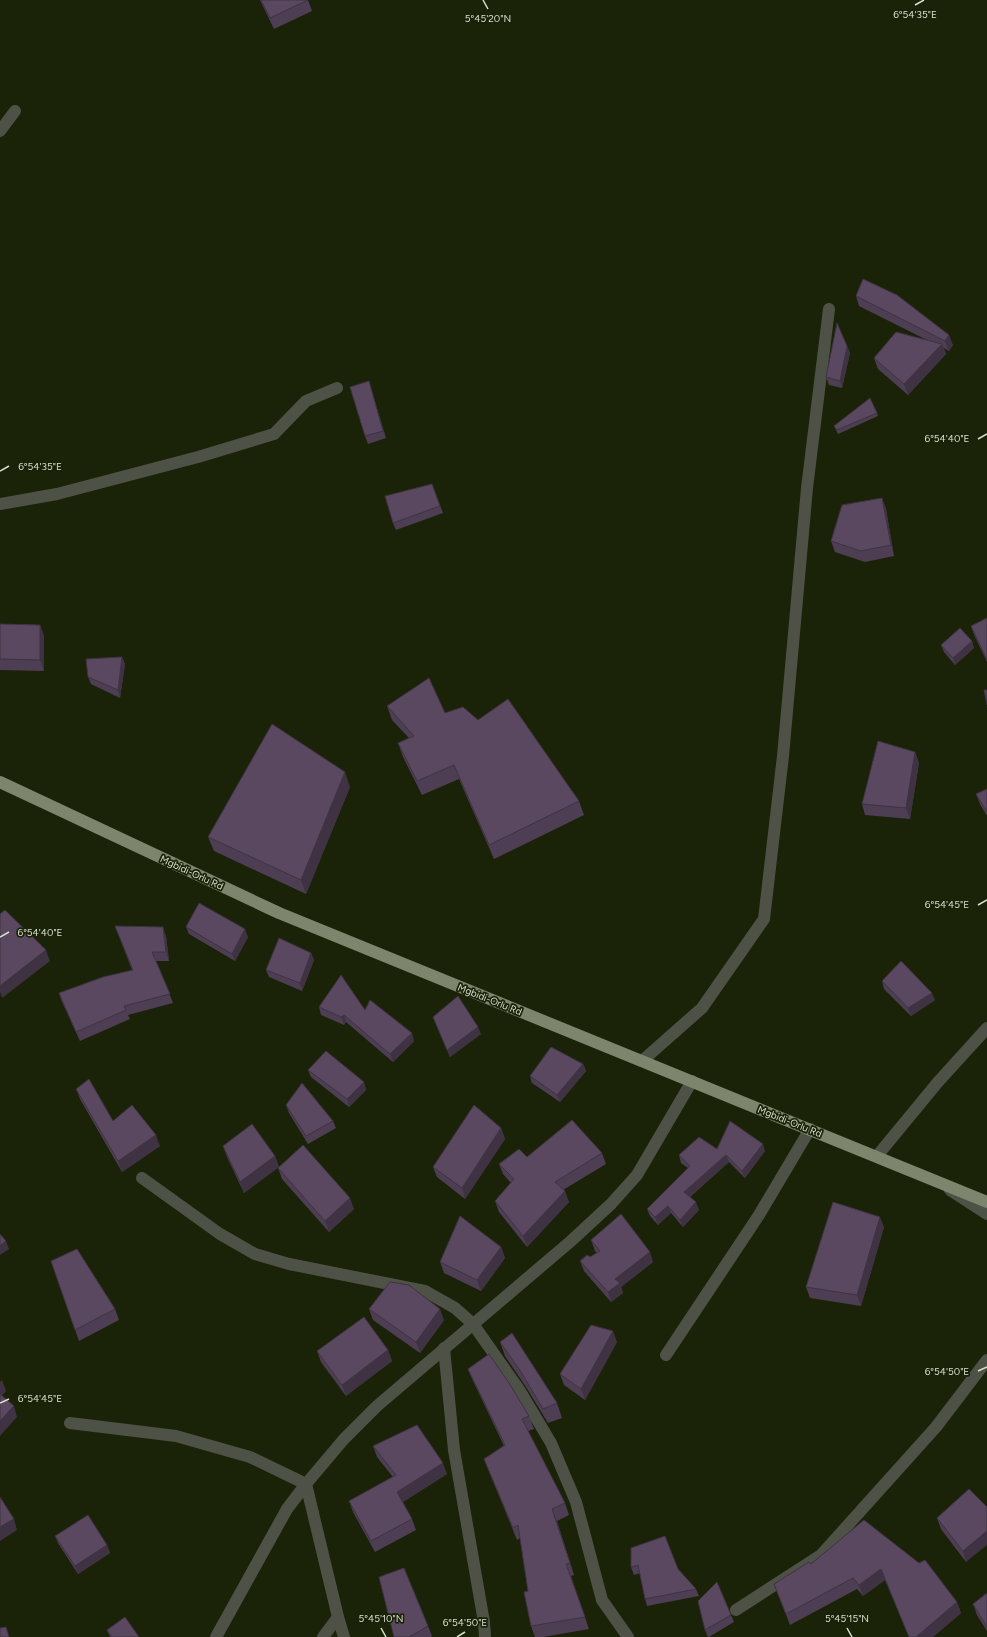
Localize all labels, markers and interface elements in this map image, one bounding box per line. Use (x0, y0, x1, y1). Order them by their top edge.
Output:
text: 6°54'35"E (893, 8, 937, 21)
text: 5°45'20"N (465, 12, 511, 25)
text: 6°54'40"E (924, 432, 970, 445)
text: 6°54'35"E (18, 460, 62, 473)
street label: Mgbidi-Orlu Rd (158, 852, 226, 893)
text: 6°54'45"E (925, 898, 969, 911)
text: 6°54'40"E (17, 926, 63, 939)
street label: Mgbidi-Orlu Rd (456, 981, 524, 1018)
street label: Mgbidi-Orlu Rd (756, 1103, 824, 1140)
text: 6°54'50"E (925, 1365, 969, 1378)
text: 6°54'45"E (18, 1392, 62, 1405)
text: 5°45'10"N (359, 1612, 403, 1625)
text: 5°45'15"N (825, 1612, 869, 1625)
text: 6°54'50"E (443, 1616, 487, 1629)

